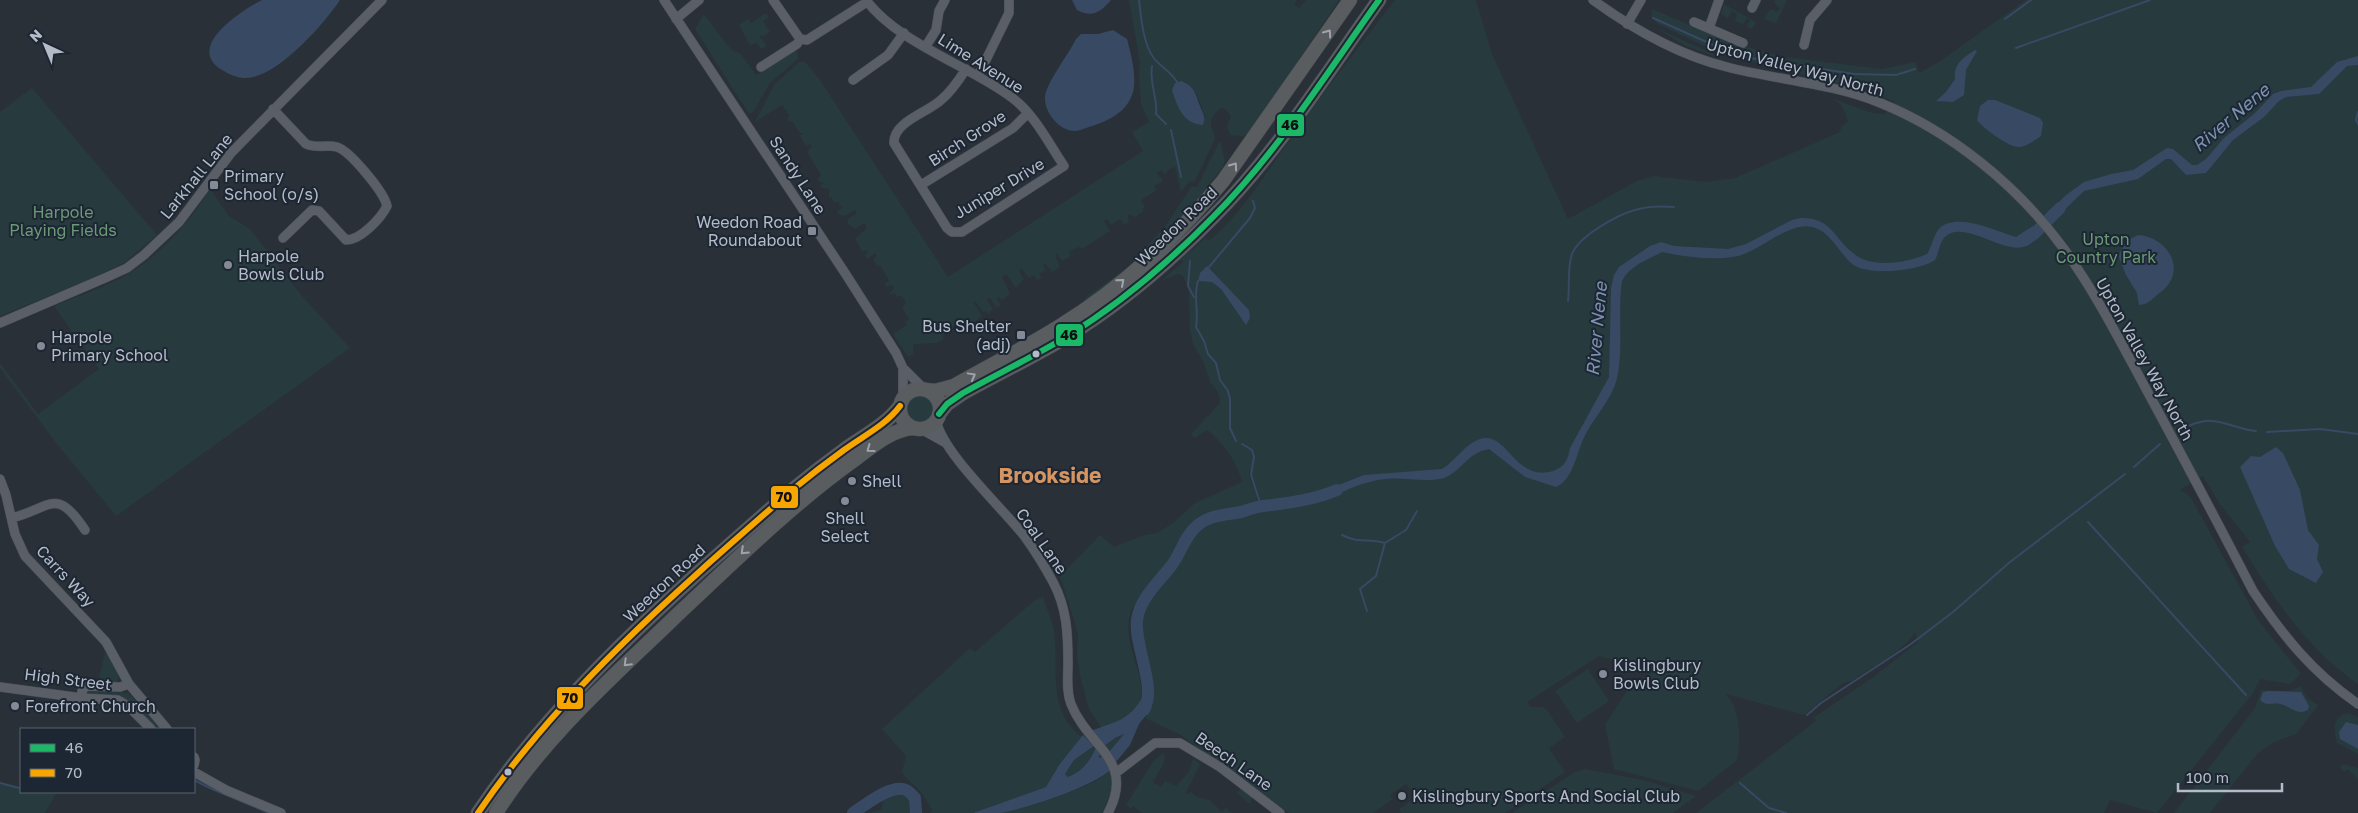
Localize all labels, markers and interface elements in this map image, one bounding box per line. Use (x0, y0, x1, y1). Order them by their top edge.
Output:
north arrow (20, 20, 70, 70)
text: N (26, 25, 45, 45)
street label: Lime Avenue (934, 29, 1028, 97)
one-way arrow (1322, 29, 1331, 39)
street label: Upton Valley Way North (1704, 34, 1886, 100)
water label: River Nene (2187, 77, 2275, 156)
street label: Birch Grove (925, 106, 1009, 170)
line badge: 46 (1276, 113, 1305, 137)
text: 46 (1281, 116, 1299, 133)
street label: Larkhall Lane (155, 129, 237, 223)
street label: Sandy Lane (765, 132, 831, 218)
street label: Juniper Drive (950, 153, 1048, 223)
one-way arrow (1228, 162, 1237, 172)
place label: Primary School (o/s) (224, 166, 319, 204)
marker: Primary School (o/s) (208, 179, 220, 191)
street label: Weedon Road (1131, 182, 1221, 270)
park label: Harpole Playing Fields (9, 202, 117, 240)
place label: Weedon Road Roundabout (696, 212, 802, 250)
marker: Weedon Road Roundabout (806, 225, 818, 237)
park label: Upton Country Park (2056, 229, 2156, 267)
place label: Harpole Bowls Club (238, 246, 324, 284)
marker: Harpole Bowls Club (222, 259, 234, 271)
street label: Upton Valley Way North (2092, 274, 2198, 444)
one-way arrow (1116, 279, 1125, 288)
water label: River Nene (1581, 279, 1611, 377)
place label: Bus Shelter (adj) (922, 316, 1011, 354)
line badge: 46 (1055, 323, 1084, 347)
text: 46 (1060, 326, 1078, 343)
place label: Harpole Primary School (51, 327, 168, 365)
marker: Bus Shelter (adj) (1015, 329, 1027, 341)
marker: Harpole Primary School (35, 340, 47, 352)
unlabelled marker (1031, 349, 1041, 359)
one-way arrow (966, 372, 975, 382)
one-way arrow (867, 443, 876, 451)
district label: Brookside (999, 462, 1101, 488)
place label: Shell (862, 471, 902, 491)
marker: Shell (846, 475, 858, 487)
line badge: 70 (770, 485, 799, 509)
text: 70 (776, 488, 792, 505)
marker: Shell Select (839, 495, 851, 507)
street label: Coal Lane (1012, 504, 1072, 578)
place label: Shell Select (821, 508, 869, 546)
street label: Weedon Road (619, 540, 709, 626)
street label: Carrs Way (32, 541, 100, 611)
one-way arrow (741, 545, 750, 554)
place label: Kislingbury Bowls Club (1613, 655, 1701, 693)
one-way arrow (623, 658, 632, 667)
street label: High Street (23, 664, 113, 694)
marker: Kislingbury Bowls Club (1597, 668, 1609, 680)
line badge: 70 (556, 686, 584, 710)
text: 70 (562, 689, 578, 706)
place label: Forefront Church (25, 696, 156, 716)
marker: Forefront Church (9, 700, 21, 712)
street label: Beech Lane (1192, 727, 1276, 795)
legend (20, 728, 195, 793)
text: 46 (65, 738, 83, 756)
scale bar (2178, 760, 2282, 792)
text: 70 (65, 763, 82, 781)
unlabelled marker (503, 767, 513, 777)
text: 100 m (2186, 768, 2229, 786)
place label: Kislingbury Sports And Social Club (1412, 786, 1680, 806)
marker: Kislingbury Sports And Social Club (1396, 790, 1408, 802)

